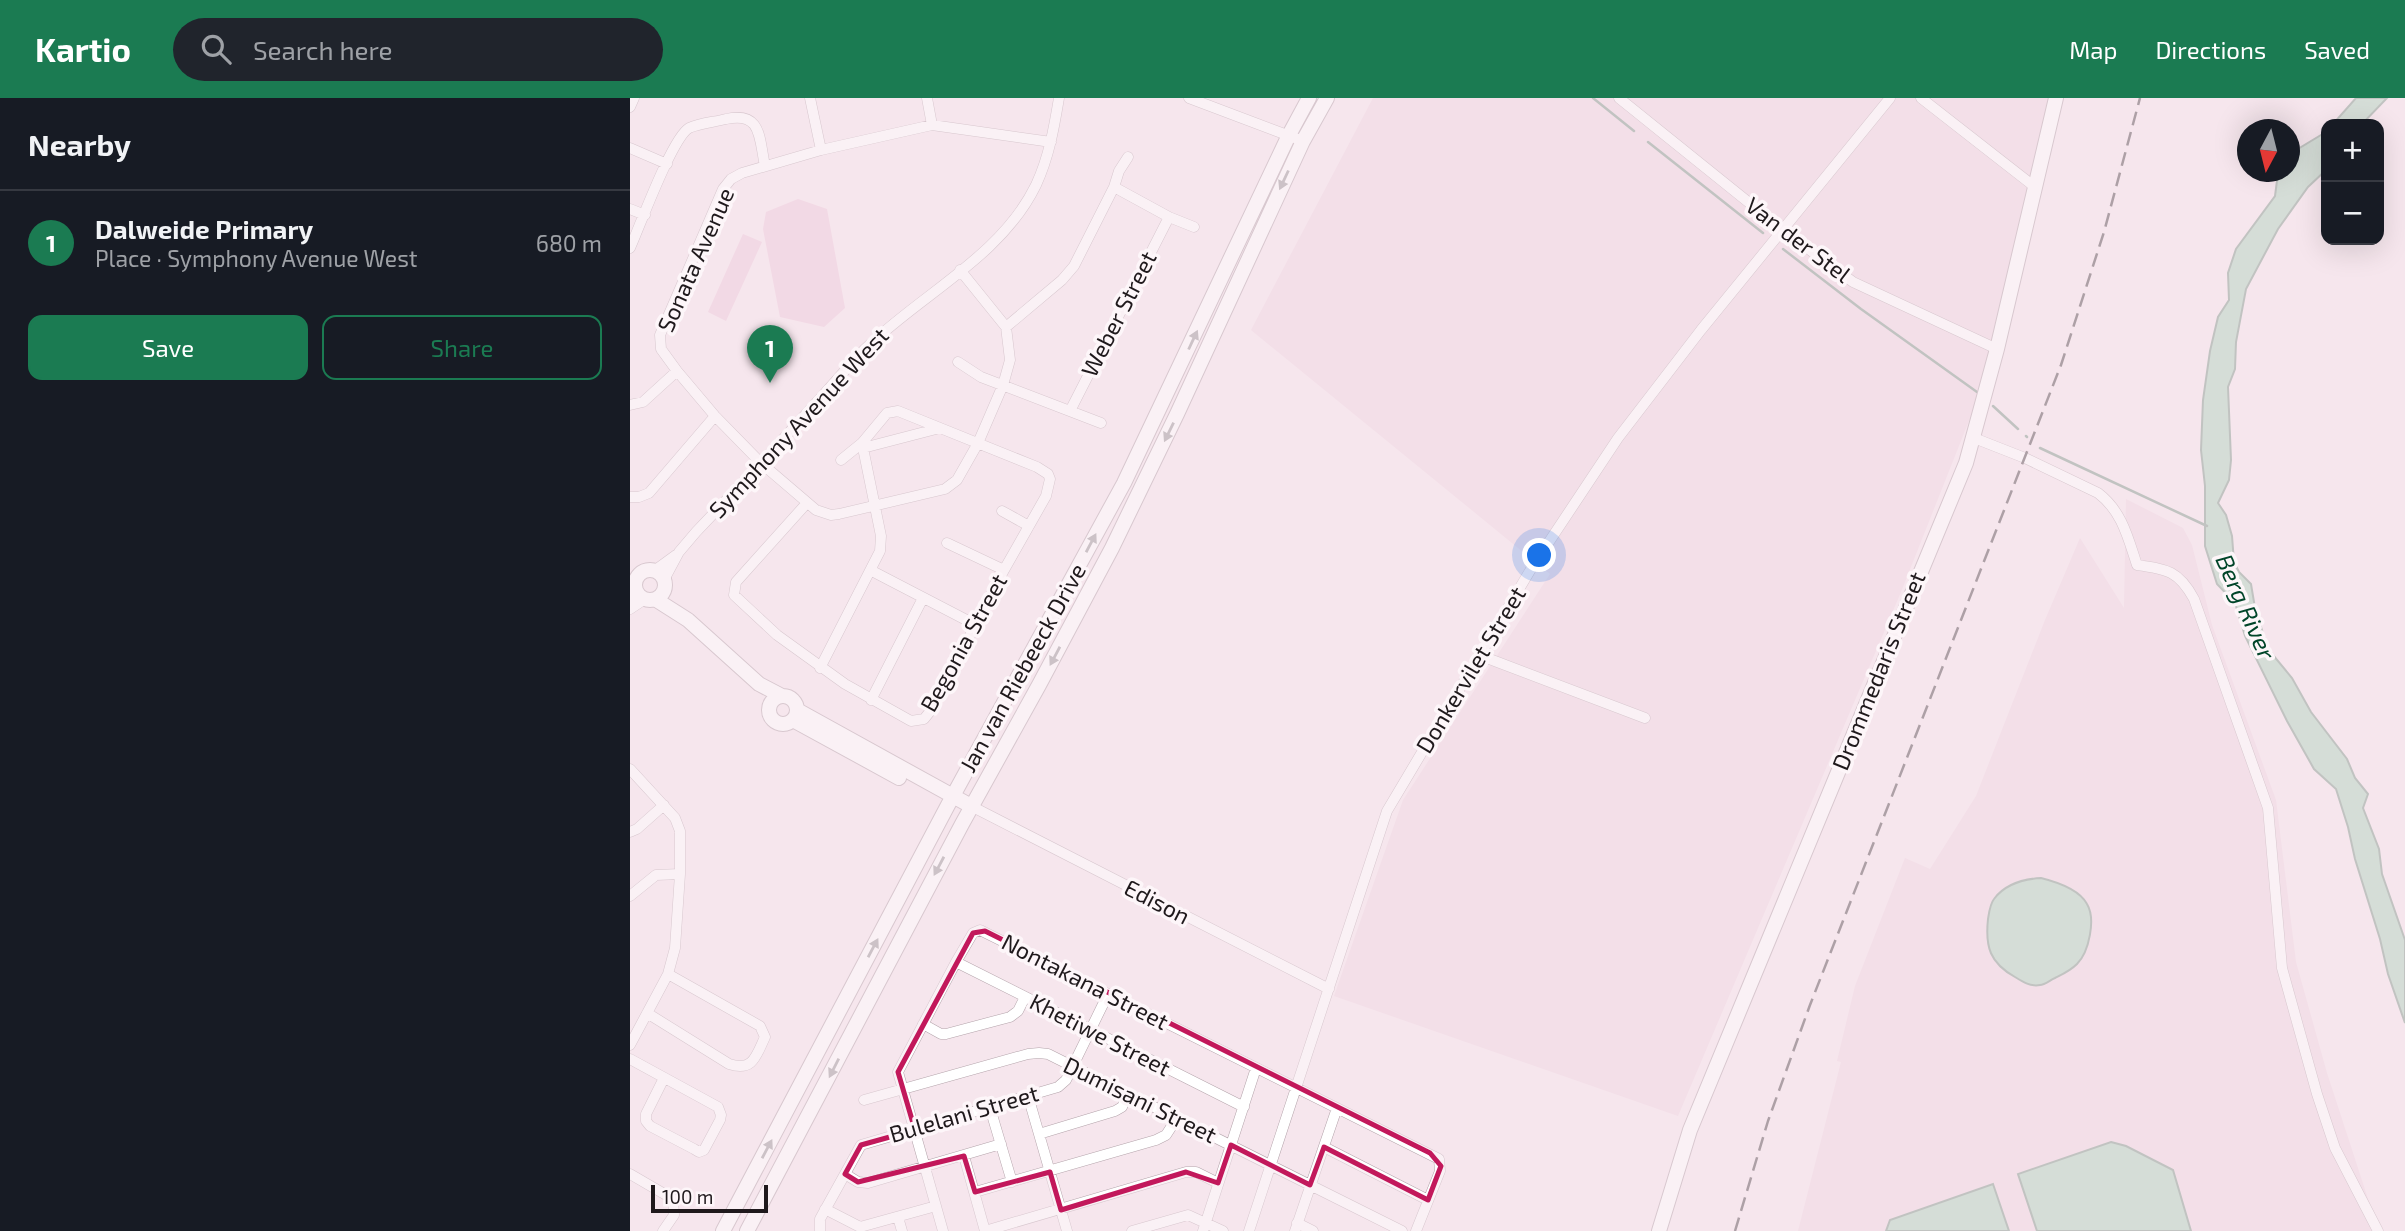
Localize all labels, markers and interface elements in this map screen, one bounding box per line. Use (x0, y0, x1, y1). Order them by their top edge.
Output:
search box (173, 18, 663, 81)
text: Kartio (35, 29, 131, 69)
icon: search (197, 30, 235, 68)
text: Search here (253, 34, 393, 65)
text: Map (2069, 35, 2117, 64)
text: Directions (2155, 35, 2266, 64)
text: Saved (2304, 35, 2370, 64)
north arrow (2237, 119, 2300, 182)
map controls (2321, 119, 2384, 245)
button: + (2321, 119, 2384, 182)
text: Nearby (28, 126, 131, 162)
one-way arrow (1278, 170, 1290, 190)
button: − (2321, 182, 2384, 245)
street label: Sonata Avenue (651, 183, 739, 336)
street label: Van der Stel (1740, 191, 1857, 288)
text: Dalweide Primary (95, 213, 313, 244)
text: 1 (46, 229, 56, 257)
text: 680 m (536, 229, 602, 257)
text: Place · Symphony Avenue West (95, 244, 418, 272)
street label: Weber Street (1075, 246, 1162, 381)
button: Save (28, 315, 308, 380)
button: Share (322, 315, 602, 380)
street label: Symphony Avenue West (703, 321, 894, 523)
pin: 1 (747, 325, 793, 383)
one-way arrow (1188, 330, 1199, 350)
one-way arrow (1163, 422, 1175, 442)
one-way arrow (1086, 533, 1097, 553)
your location (1522, 538, 1556, 572)
water label: Berg River (2210, 549, 2283, 664)
street label: Jan van Riebeeck Drive (953, 558, 1091, 777)
street label: Drommedaris Street (1826, 567, 1931, 774)
street label: Begonia Street (914, 569, 1013, 716)
street label: Donkervilet Street (1409, 581, 1531, 758)
one-way arrow (1049, 646, 1060, 666)
one-way arrow (933, 857, 945, 876)
street label: Edison (1120, 873, 1195, 929)
street label: Nontakana Street (997, 927, 1174, 1035)
one-way arrow (867, 938, 878, 958)
street label: Khetiwe Street (1025, 987, 1176, 1082)
street label: Dumisani Street (1059, 1050, 1222, 1148)
one-way arrow (828, 1058, 839, 1078)
street label: Bulelani Street (886, 1078, 1042, 1148)
one-way arrow (761, 1140, 773, 1159)
scale bar (651, 1182, 768, 1214)
text: 100 m (662, 1185, 713, 1208)

